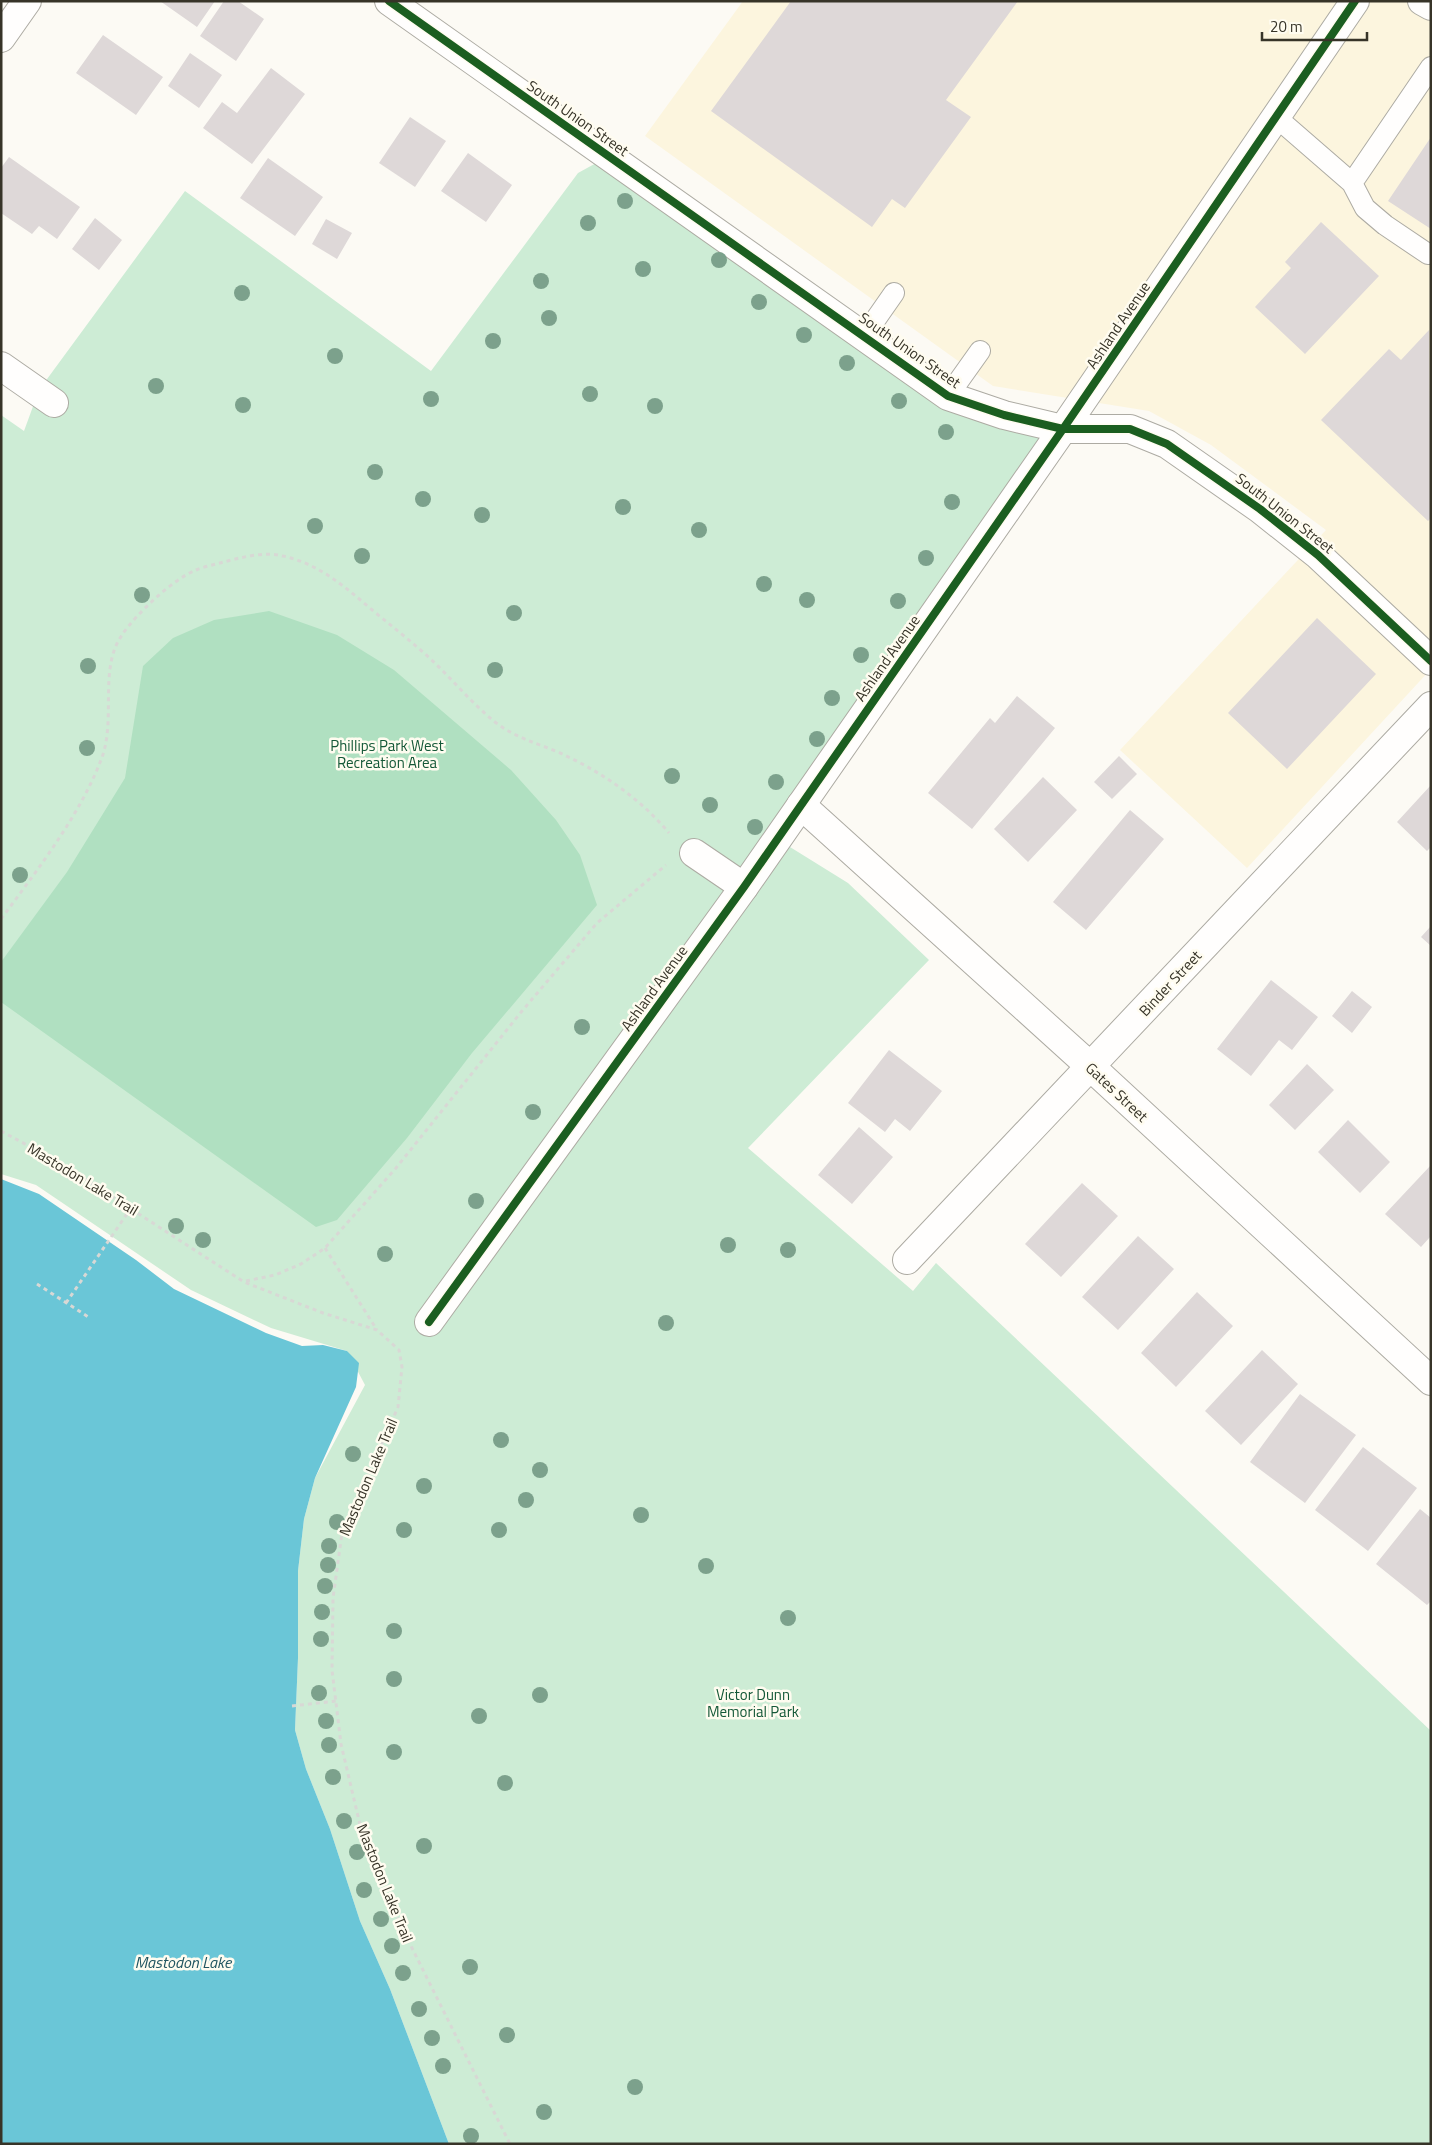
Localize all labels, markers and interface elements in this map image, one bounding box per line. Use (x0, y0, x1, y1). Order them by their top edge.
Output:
scale bar (1262, 10, 1367, 42)
text: 20 m (1270, 15, 1303, 38)
street label: South Union Street (522, 74, 634, 162)
street label: Ashland Avenue (1080, 277, 1156, 373)
street label: South Union Street (854, 306, 966, 394)
street label: South Union Street (1231, 467, 1340, 559)
street label: Ashland Avenue (849, 610, 925, 706)
park label: Phillips Park West Recreation Area (330, 734, 444, 774)
street label: Ashland Avenue (615, 940, 693, 1036)
street label: Binder Street (1133, 944, 1207, 1021)
street label: Gates Street (1080, 1057, 1154, 1128)
street label: Mastodon Lake Trail (23, 1137, 143, 1221)
street label: Mastodon Lake Trail (333, 1414, 403, 1540)
park label: Victor Dunn Memorial Park (707, 1683, 799, 1723)
street label: Mastodon Lake Trail (351, 1820, 419, 1946)
water label: Mastodon Lake (135, 1950, 233, 1974)

